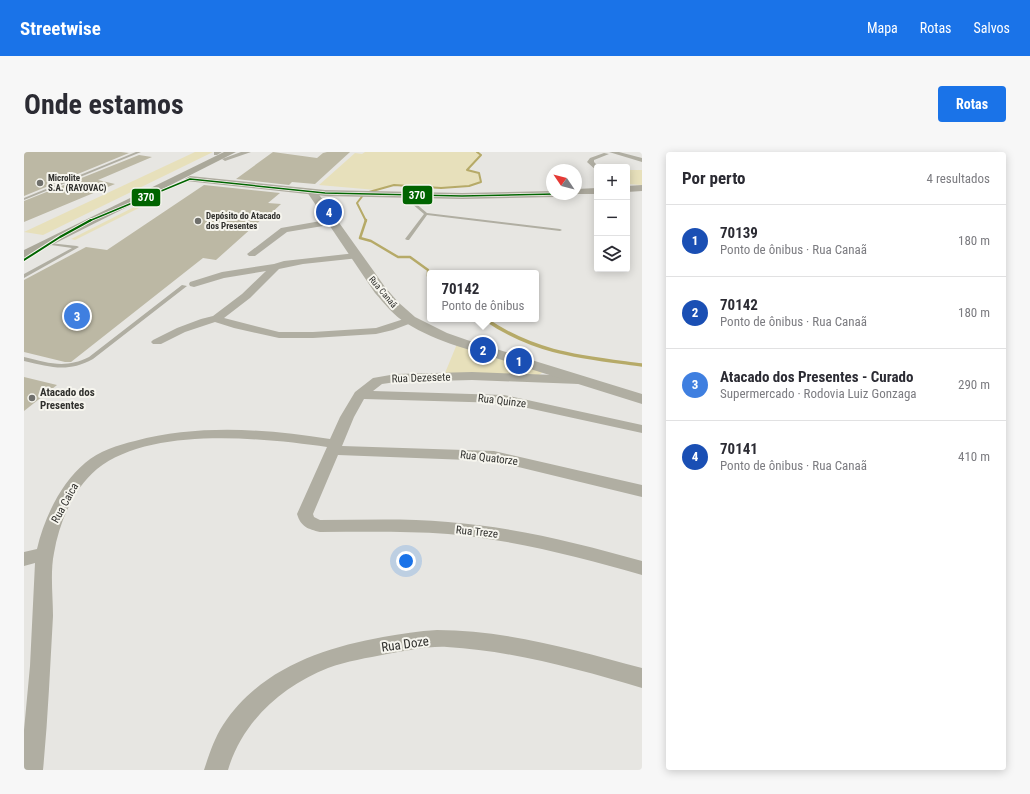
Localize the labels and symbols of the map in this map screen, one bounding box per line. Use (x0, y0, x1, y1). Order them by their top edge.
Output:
north arrow (546, 164, 582, 200)
place label: Microlite S.A. (RAYOVAC) (48, 173, 106, 194)
marker: Microlite S.A. (RAYOVAC) (35, 178, 45, 188)
line badge: 370 (402, 185, 433, 205)
line badge: 370 (131, 188, 161, 207)
text: 370 (409, 189, 426, 202)
text: 370 (138, 191, 155, 204)
pin: 4 (316, 197, 342, 227)
place label: Depósito do Atacado dos Presentes (206, 211, 281, 231)
marker: Depósito do Atacado dos Presentes (193, 216, 203, 226)
street label: Rua Canaã (367, 274, 399, 310)
pin: 3 (64, 301, 90, 331)
pin: 2 (470, 335, 496, 365)
pin: 1 (506, 346, 532, 376)
street label: Rua Dezesete (391, 370, 451, 386)
place label: Atacado dos Presentes (40, 386, 95, 412)
street label: Rua Quinze (477, 392, 527, 410)
marker: Atacado dos Presentes (27, 393, 37, 403)
street label: Rua Quatorze (459, 448, 519, 468)
street label: Rua Caica (49, 481, 81, 525)
street label: Rua Treze (455, 523, 499, 541)
your location (396, 551, 416, 571)
street label: Rua Doze (380, 633, 430, 655)

